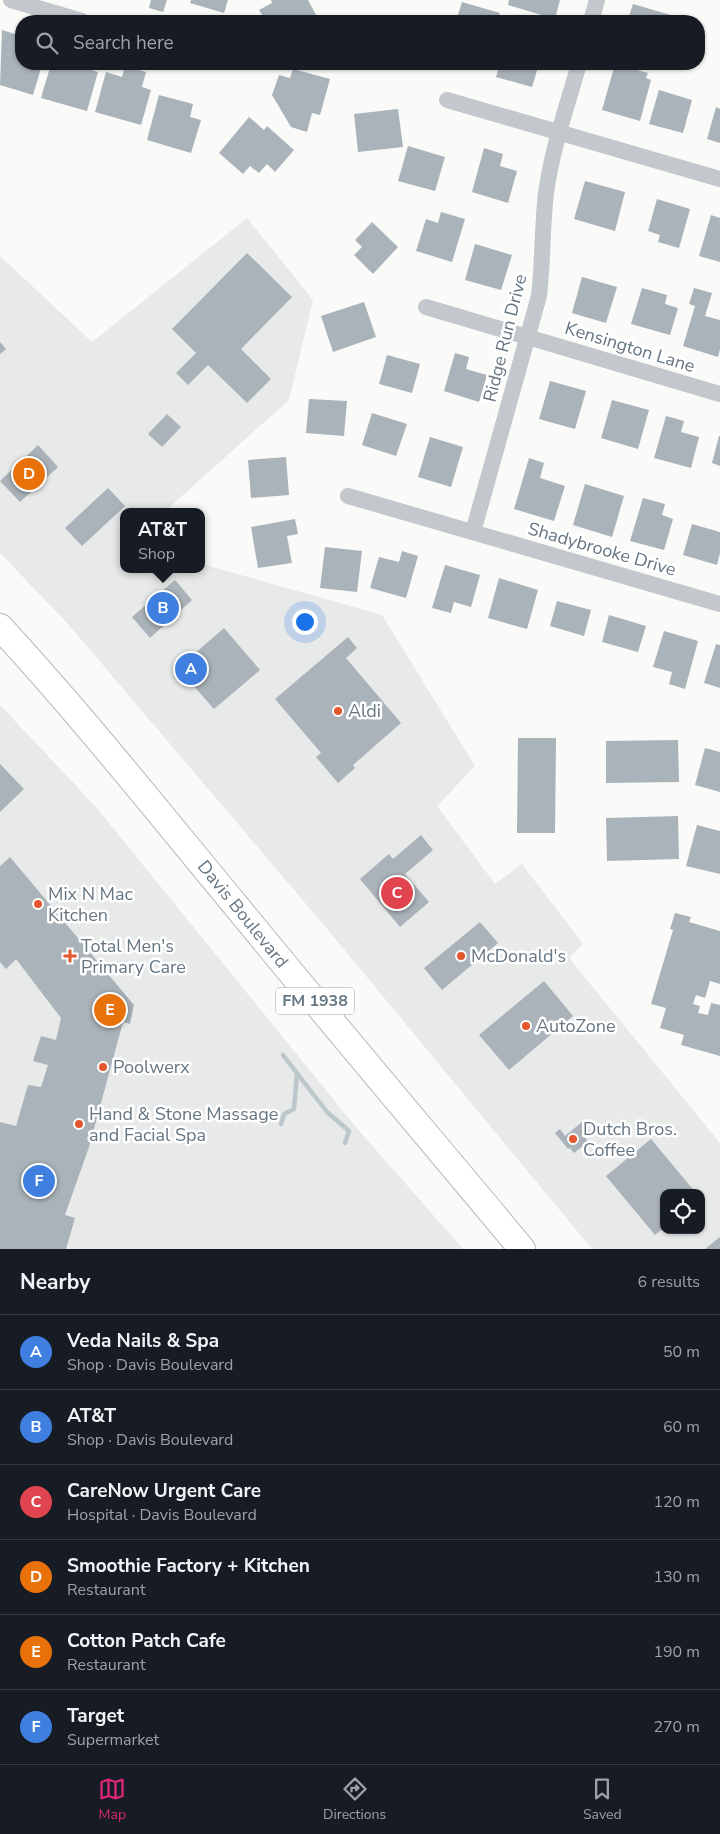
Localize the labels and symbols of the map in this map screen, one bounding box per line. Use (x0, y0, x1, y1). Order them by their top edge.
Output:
street label: Ridge Run Drive (477, 271, 533, 405)
street label: Kensington Lane (562, 316, 698, 378)
pin: D (13, 455, 45, 493)
street label: Shadybrooke Drive (525, 516, 679, 582)
pin: B (147, 589, 179, 627)
your location (292, 609, 318, 635)
pin: A (175, 650, 207, 688)
place label: Aldi (348, 699, 381, 723)
marker: Aldi (332, 705, 344, 717)
street label: Davis Boulevard (192, 855, 294, 973)
pin: C (381, 874, 413, 912)
place label: Mix N Mac Kitchen (48, 882, 133, 927)
marker: Mix N Mac Kitchen (32, 898, 44, 910)
place label: Total Men's Primary Care (81, 934, 186, 979)
place label: McDonald's (471, 944, 566, 968)
marker: Total Men's Primary Care (63, 949, 77, 963)
marker: McDonald's (455, 950, 467, 962)
road number: FM 1938 (276, 988, 354, 1014)
pin: E (94, 991, 126, 1029)
place label: AutoZone (536, 1014, 616, 1038)
marker: AutoZone (520, 1020, 532, 1032)
place label: Poolwerx (113, 1055, 190, 1079)
marker: Poolwerx (97, 1061, 109, 1073)
place label: Hand & Stone Massage and Facial Spa (89, 1102, 278, 1147)
place label: Dutch Bros. Coffee (583, 1117, 677, 1162)
marker: Hand & Stone Massage and Facial Spa (73, 1118, 85, 1130)
marker: Dutch Bros. Coffee (567, 1133, 579, 1145)
pin: F (23, 1162, 55, 1200)

